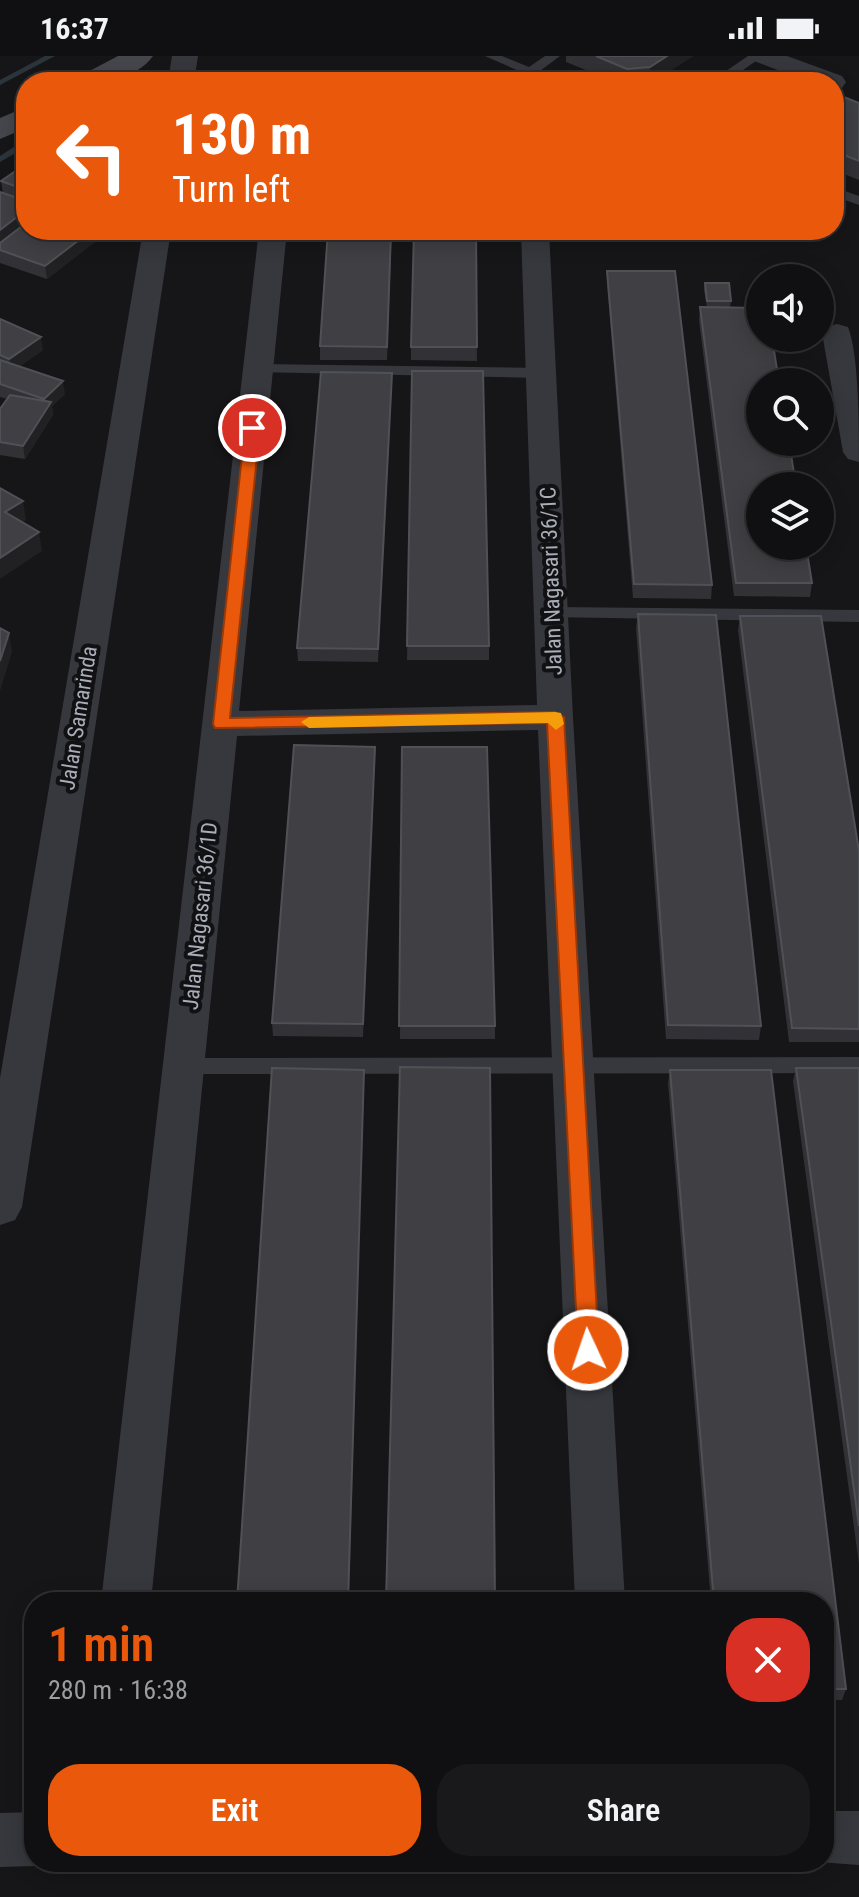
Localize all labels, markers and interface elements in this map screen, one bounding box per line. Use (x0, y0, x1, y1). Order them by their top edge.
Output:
text: 16:37 (40, 11, 109, 46)
text: 130 m (172, 102, 311, 168)
icon: left (40, 104, 144, 208)
text: Turn left (172, 169, 290, 211)
map controls (746, 264, 834, 560)
button: sound (746, 264, 834, 352)
button: search (746, 368, 834, 456)
pin (218, 394, 286, 462)
icon: arrive (230, 406, 274, 450)
button: layers (746, 472, 834, 560)
street label: Jalan Nagasari 36/1C (535, 486, 567, 676)
street label: Jalan Samarinda (54, 644, 102, 792)
street label: Jalan Nagasari 36/1D (178, 821, 222, 1011)
position arrow (546, 1308, 630, 1392)
text: 1 min (48, 1616, 154, 1673)
button: close (726, 1618, 810, 1702)
text: 280 m · 16:38 (48, 1675, 188, 1705)
button: Exit (48, 1764, 421, 1856)
button: Share (437, 1764, 810, 1856)

